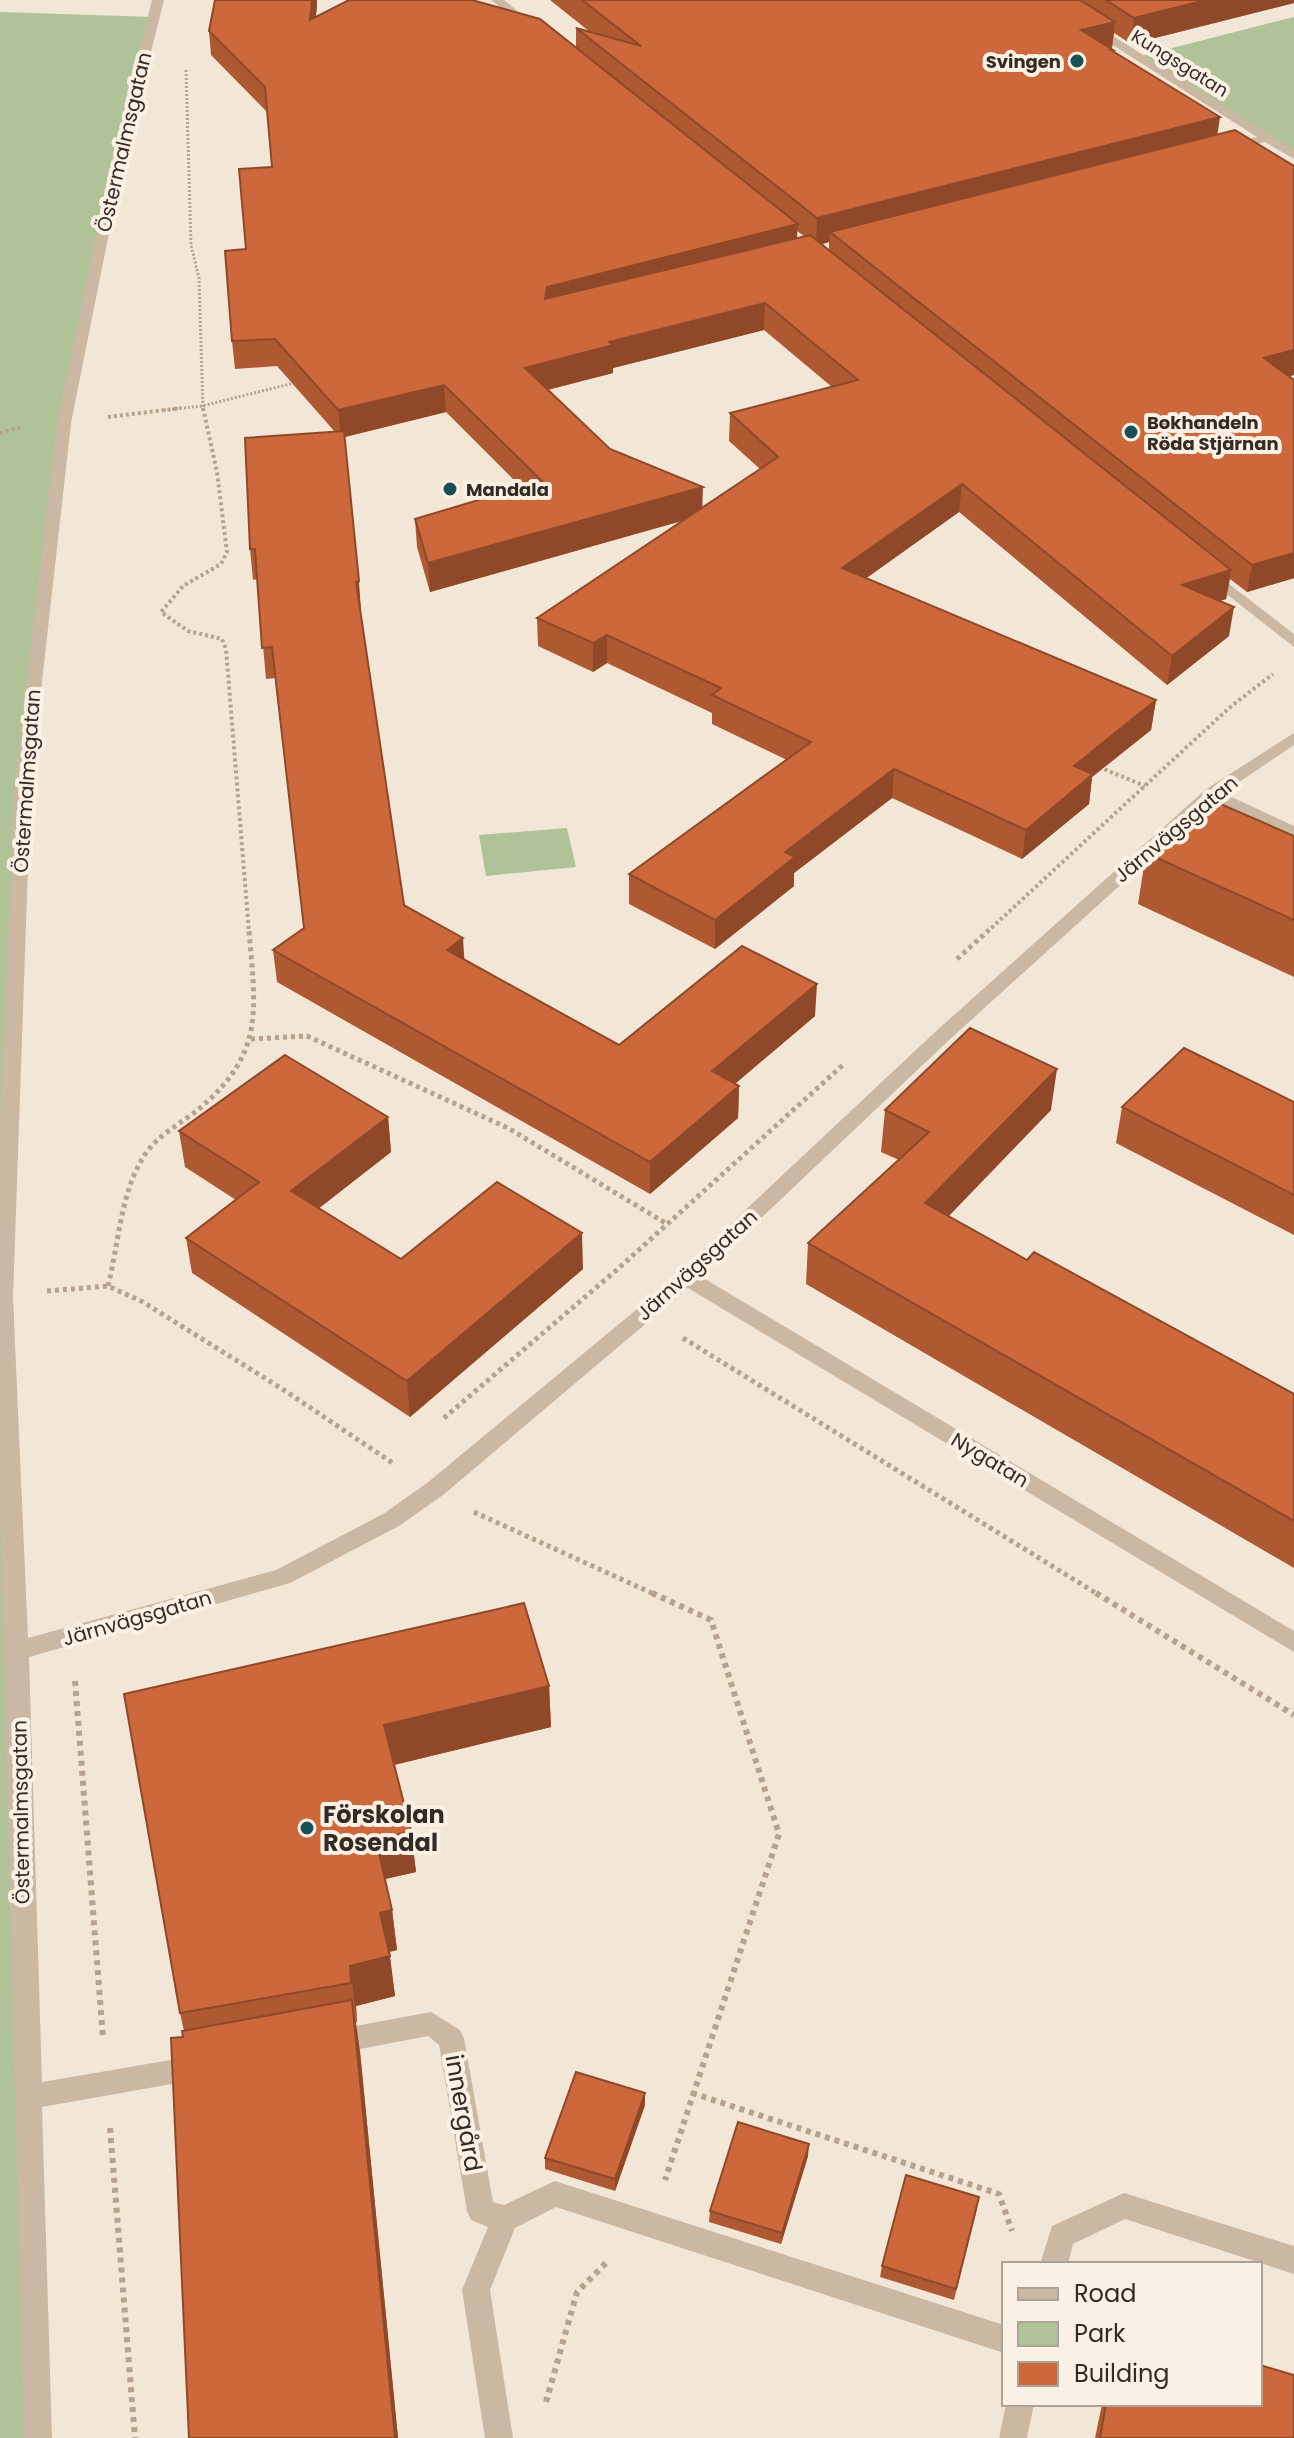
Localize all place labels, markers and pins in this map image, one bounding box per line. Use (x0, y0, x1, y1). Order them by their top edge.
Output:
place label: Svingen (986, 49, 1061, 74)
marker: Svingen (1068, 52, 1086, 70)
place label: Bokhandeln Röda Stjärnan (1147, 410, 1279, 456)
marker: Bokhandeln Röda Stjärnan (1122, 423, 1140, 441)
place label: Mandala (466, 477, 549, 502)
marker: Mandala (441, 480, 459, 498)
place label: Förskolan Rosendal (323, 1798, 445, 1859)
marker: Förskolan Rosendal (298, 1819, 316, 1837)

